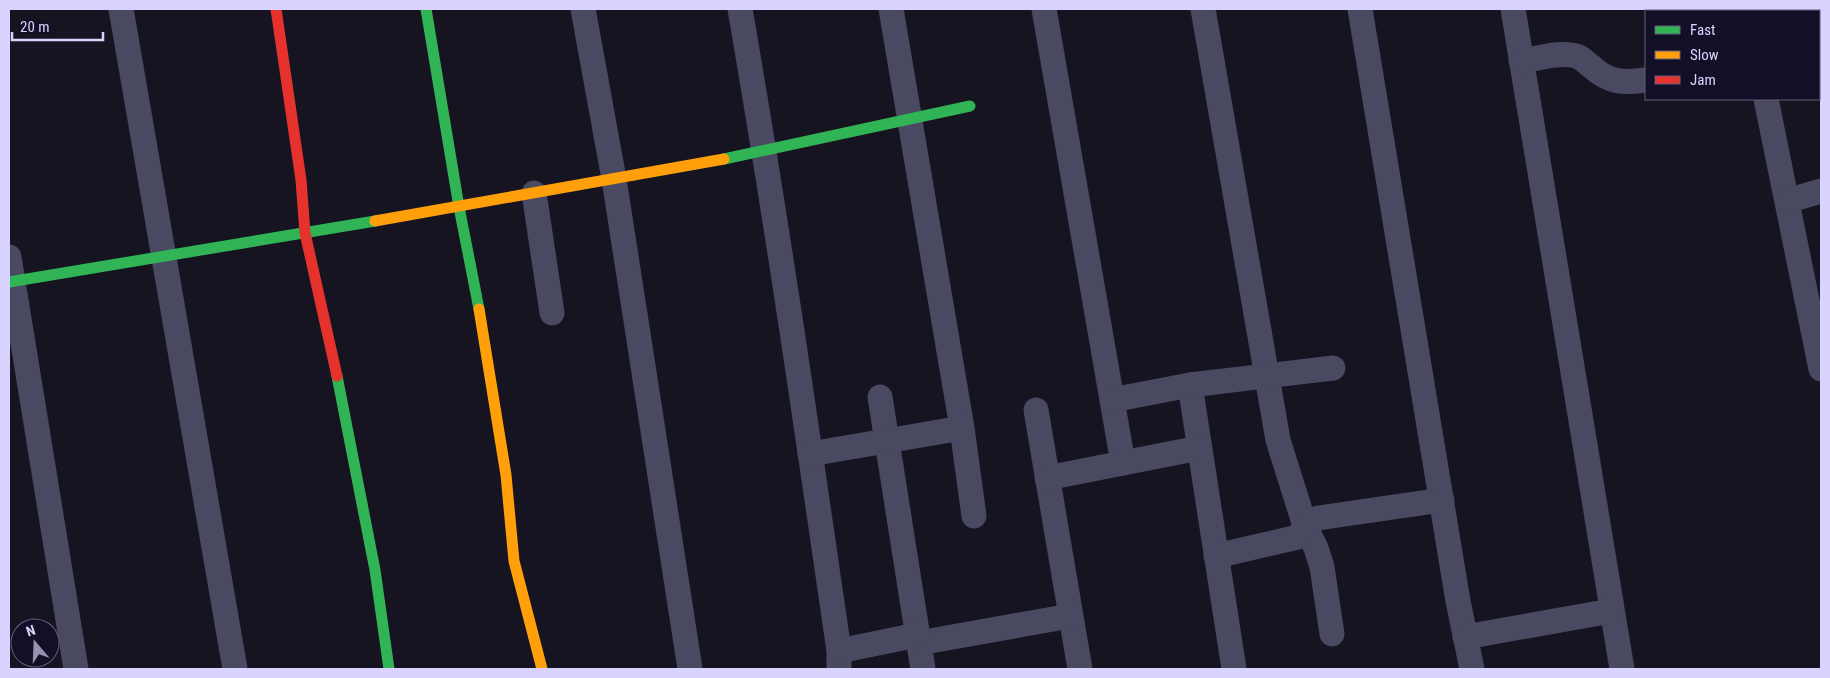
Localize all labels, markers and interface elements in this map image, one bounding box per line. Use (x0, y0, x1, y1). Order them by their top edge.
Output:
scale bar (12, 10, 104, 42)
legend (1645, 10, 1820, 100)
text: 20 m (20, 18, 50, 36)
text: Fast (1690, 21, 1715, 39)
text: Slow (1690, 46, 1719, 64)
text: Jam (1690, 71, 1716, 89)
north arrow (10, 618, 60, 668)
text: N (24, 622, 37, 640)

